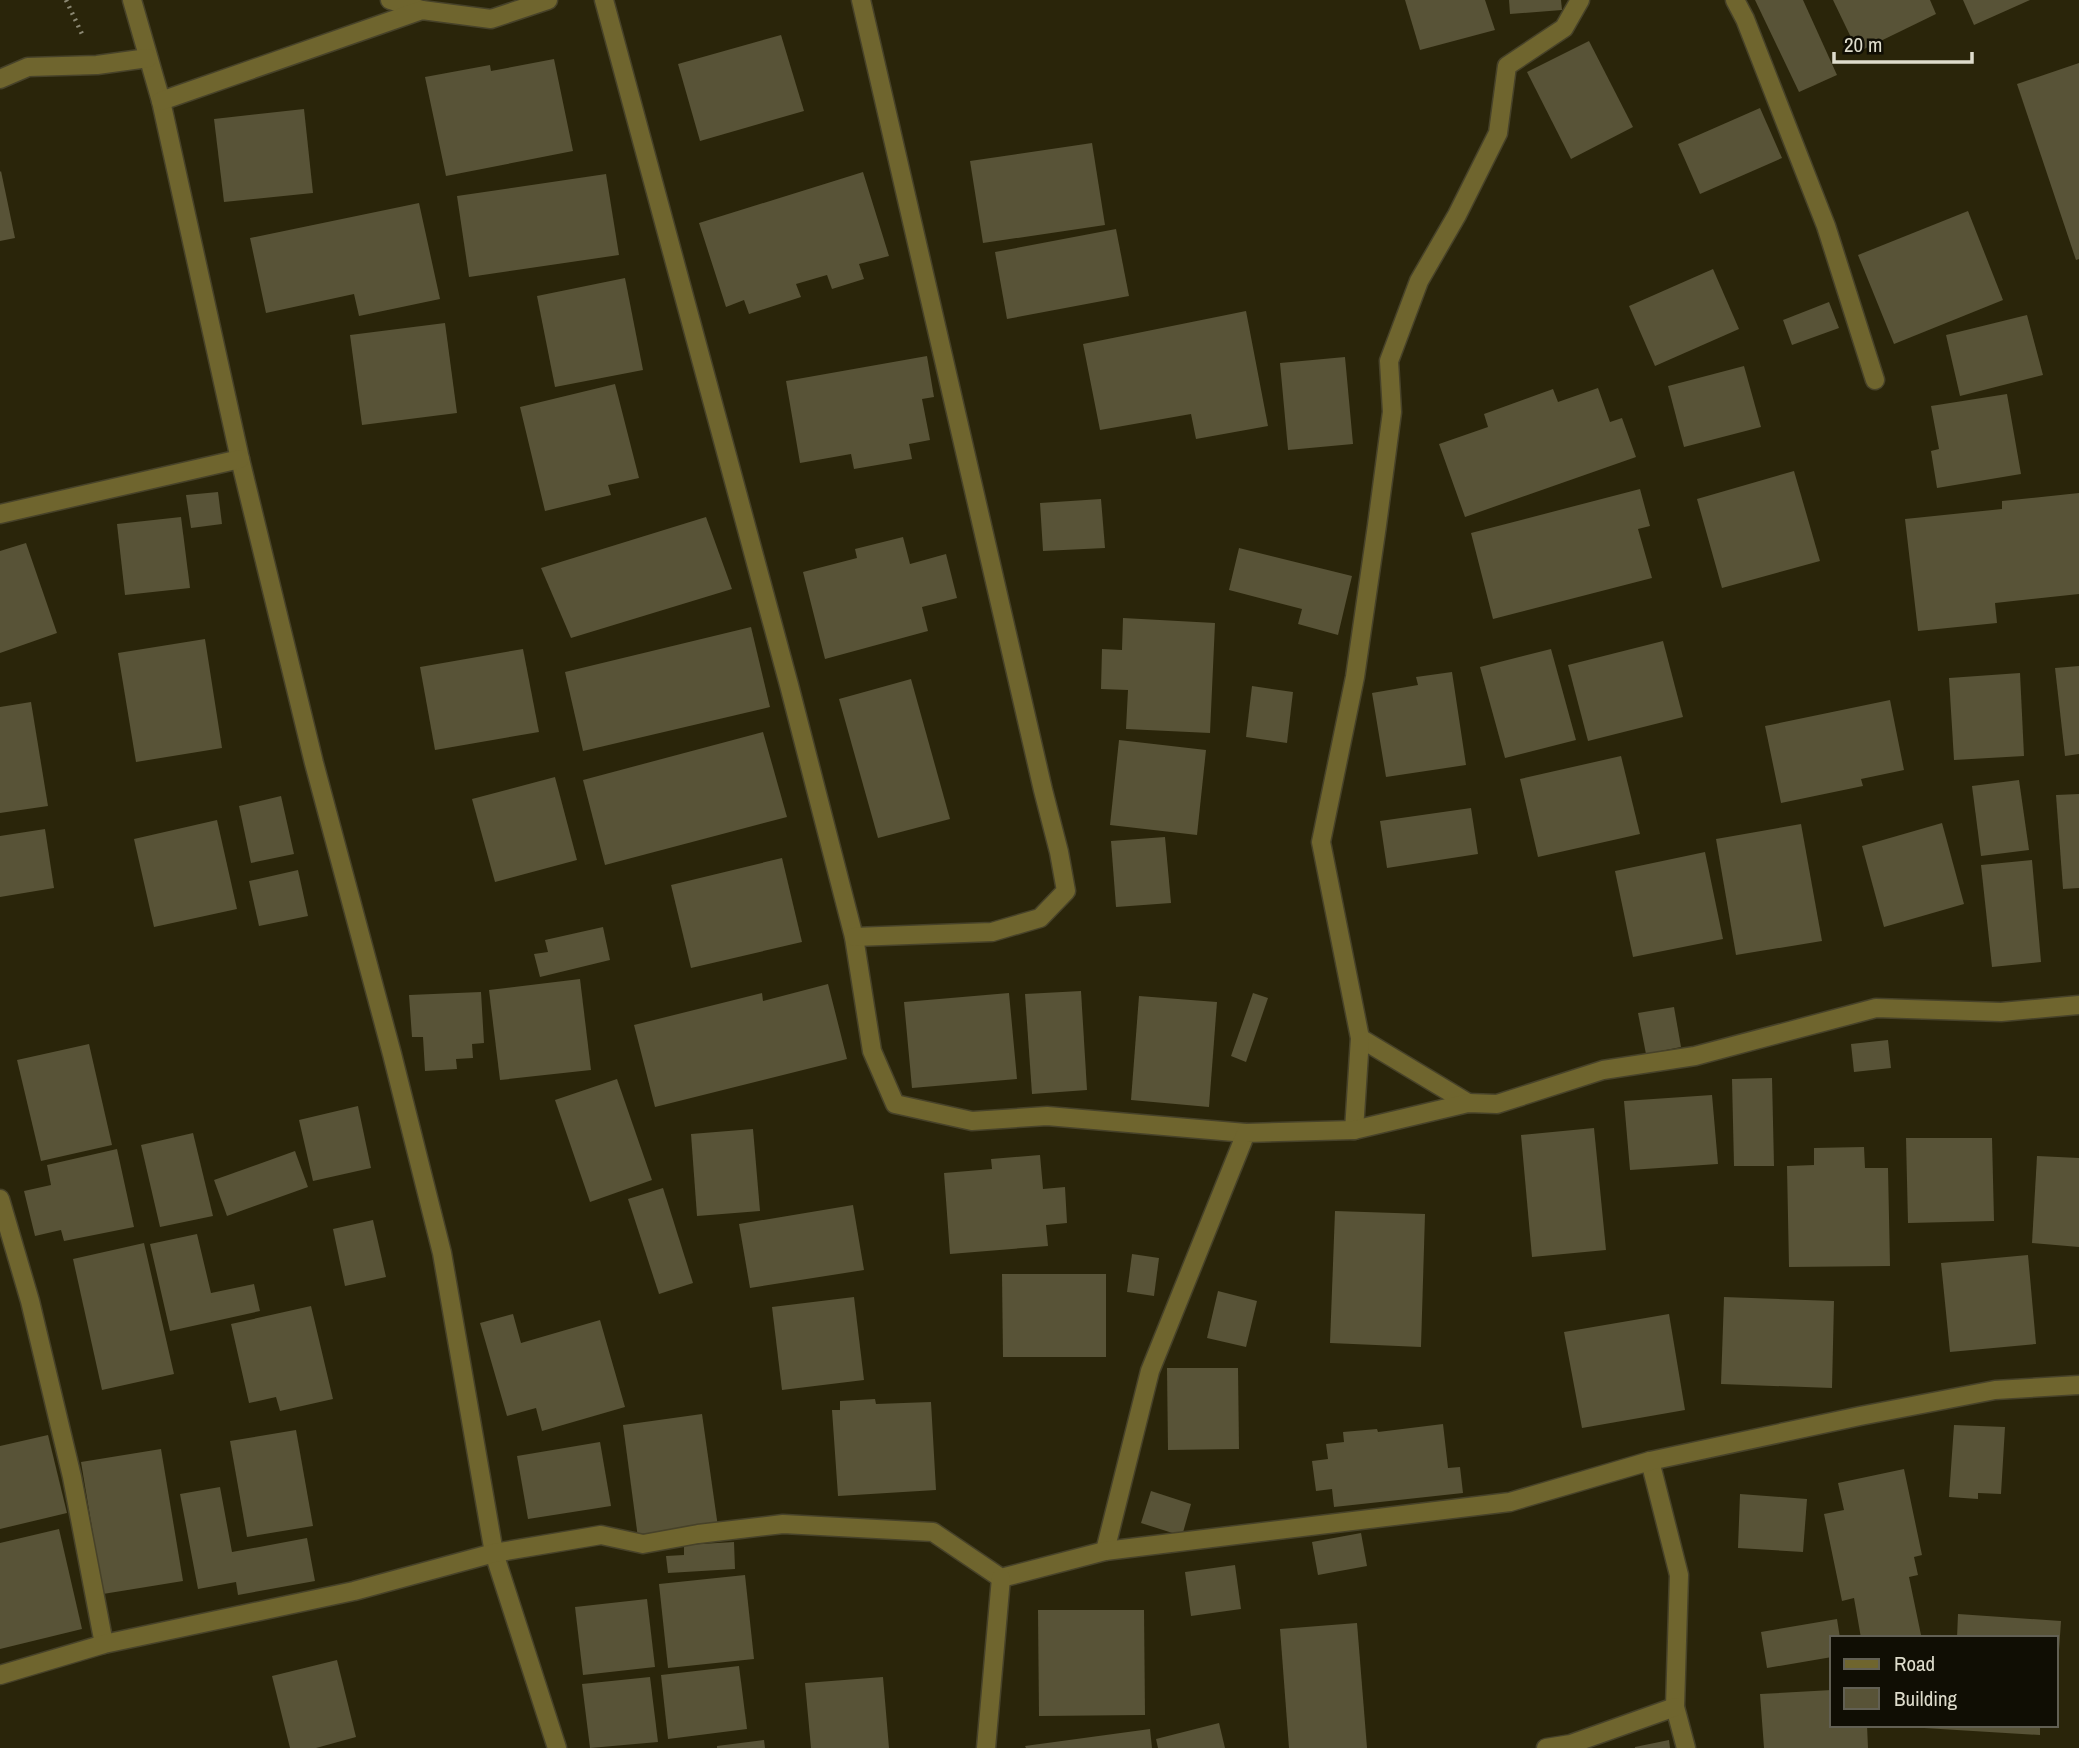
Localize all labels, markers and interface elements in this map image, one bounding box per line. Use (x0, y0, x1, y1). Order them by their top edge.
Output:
scale bar (1834, 21, 1972, 65)
text: 20 m (1844, 30, 1882, 59)
legend (1830, 1636, 2058, 1727)
text: Road (1894, 1649, 1935, 1678)
text: Building (1894, 1684, 1958, 1713)

